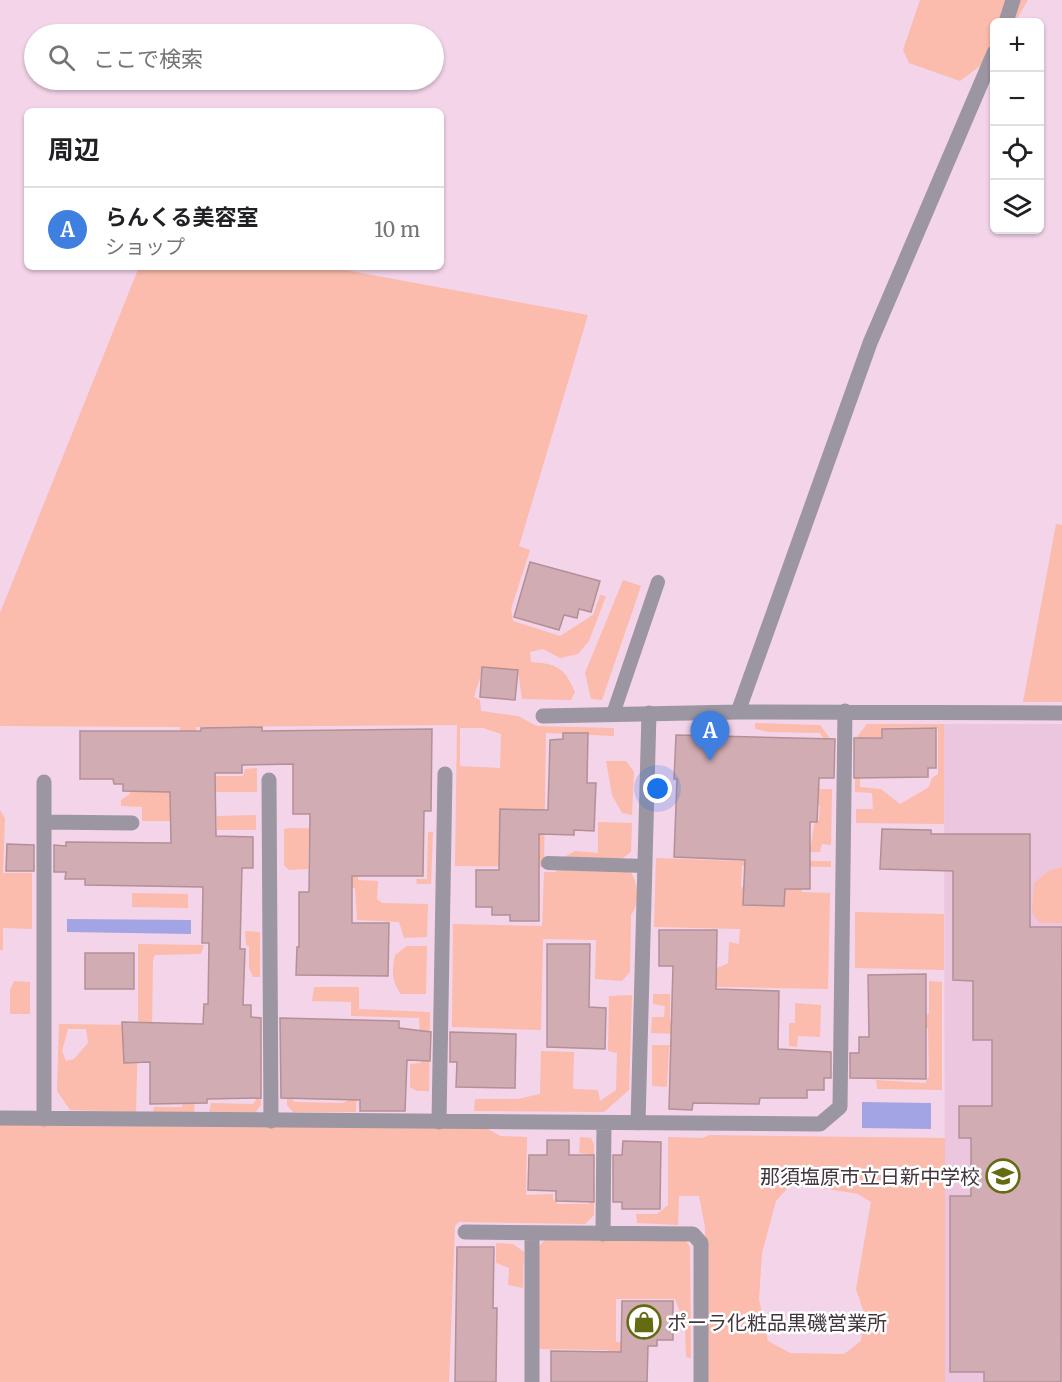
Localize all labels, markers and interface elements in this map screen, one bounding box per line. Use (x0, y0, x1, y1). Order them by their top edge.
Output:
map controls (990, 18, 1044, 234)
button: + (990, 18, 1044, 72)
search box (24, 24, 444, 90)
icon: search (45, 41, 78, 74)
text: ここで検索 (93, 45, 203, 73)
button: − (990, 72, 1044, 126)
button: locate (990, 126, 1044, 180)
text: 周辺 (48, 133, 100, 166)
button: layers (990, 180, 1044, 234)
text: らんくる美容室 (105, 203, 259, 231)
text: A (60, 217, 75, 242)
text: 10 m (374, 217, 420, 242)
text: ショップ (105, 234, 185, 259)
pin: A (690, 712, 730, 761)
your location (643, 774, 672, 803)
school or university icon: 那須塩原市立日新中学校 (985, 1158, 1021, 1194)
place label: 那須塩原市立日新中学校 (760, 1164, 980, 1189)
shop icon: ポーラ化粧品黒磯営業所 (626, 1304, 662, 1340)
place label: ポーラ化粧品黒磯営業所 (667, 1310, 887, 1335)

